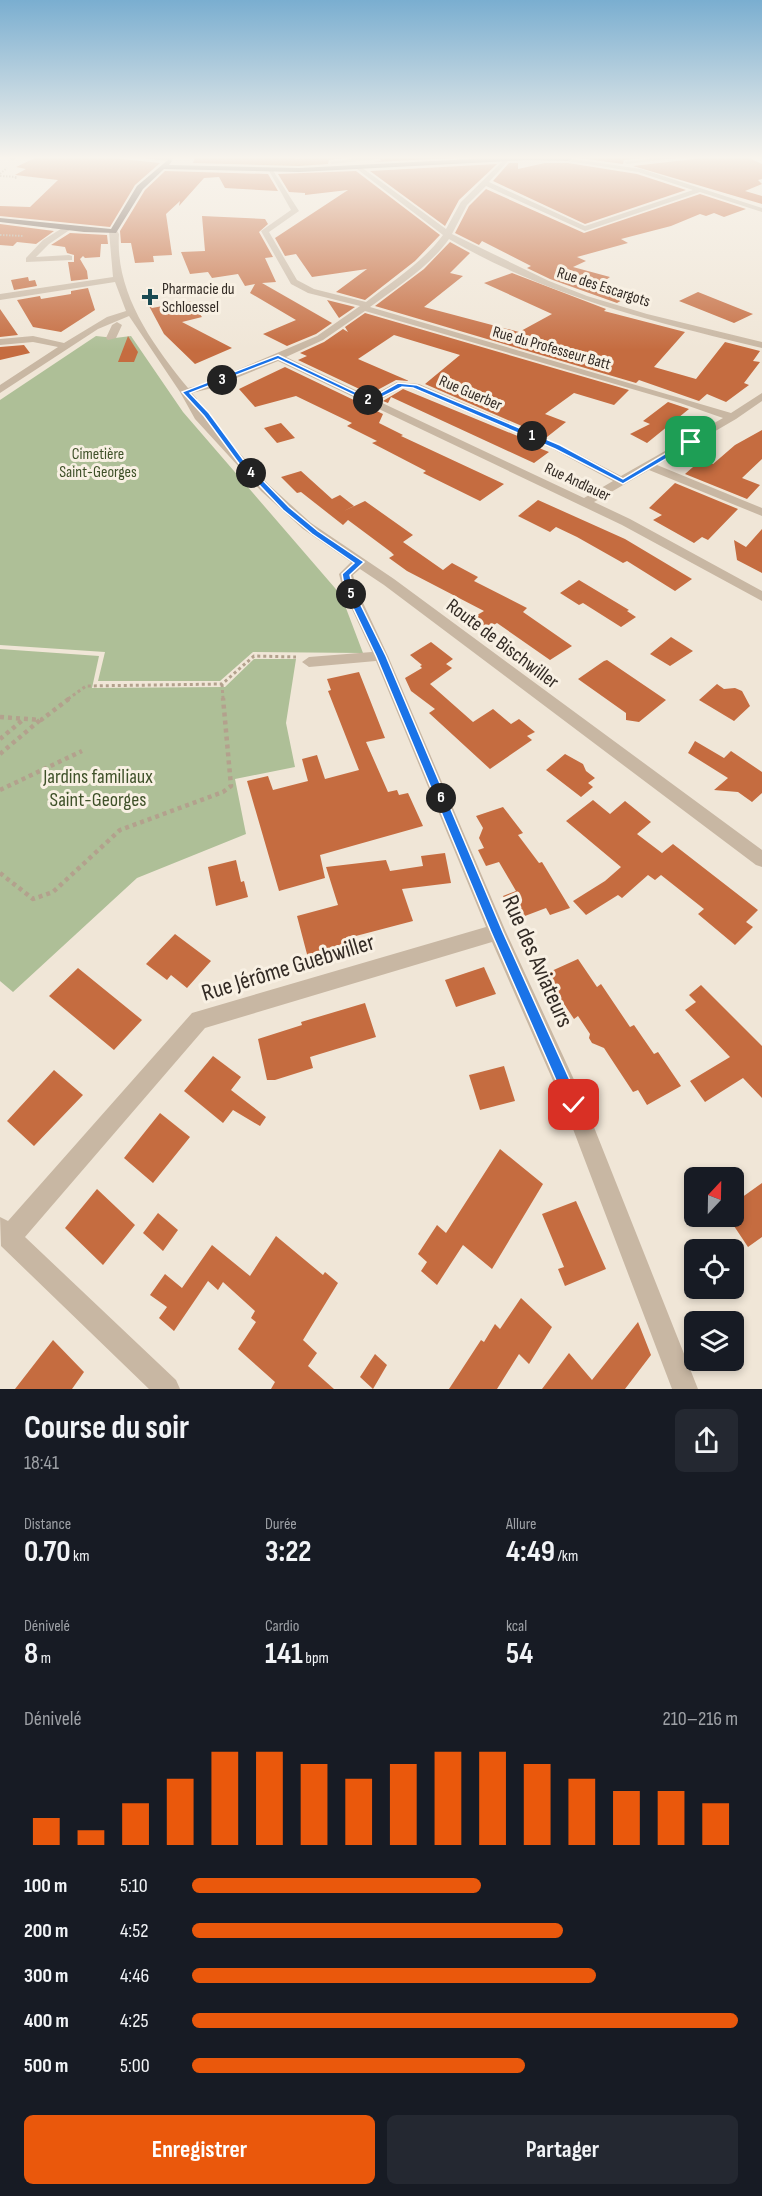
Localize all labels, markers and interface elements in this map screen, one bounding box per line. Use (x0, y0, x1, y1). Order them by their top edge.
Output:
street label: Rue des Escargots (555, 263, 653, 311)
place label: Pharmacie du Schloessel (162, 280, 235, 317)
marker: Pharmacie du Schloessel (143, 290, 157, 304)
street label: Rue du Professeur Batt (490, 322, 613, 374)
pin: 3 (207, 365, 237, 395)
text: 3 (218, 370, 226, 389)
street label: Rue Guerber (436, 372, 505, 415)
pin: 2 (353, 385, 383, 415)
text: 2 (364, 390, 372, 409)
pin (665, 416, 716, 467)
pin: 1 (517, 421, 547, 451)
icon: arrive (674, 425, 707, 458)
text: 1 (529, 426, 535, 445)
park label: Cimetière Saint-Georges (59, 445, 137, 482)
pin: 4 (236, 458, 266, 488)
street label: Rue Andlauer (541, 459, 614, 506)
text: 4 (247, 463, 255, 482)
pin: 5 (336, 579, 366, 609)
text: 5 (347, 584, 355, 603)
street label: Route de Bischwiller (441, 594, 564, 694)
park label: Jardins familiaux Saint-Georges (42, 765, 153, 812)
pin: 6 (426, 783, 456, 813)
text: 6 (437, 788, 445, 807)
street label: Rue des Aviateurs (495, 891, 580, 1032)
street label: Rue Jérôme Guebwiller (198, 927, 378, 1008)
pin (548, 1079, 599, 1130)
icon: check (557, 1088, 590, 1121)
north arrow (684, 1167, 744, 1227)
map controls (684, 1167, 744, 1371)
button: locate (684, 1239, 744, 1299)
button: layers (684, 1311, 744, 1371)
text: Course du soir (24, 1408, 189, 1448)
button: share (675, 1409, 738, 1472)
text: 18:41 (24, 1451, 59, 1475)
text: Distance (24, 1515, 71, 1534)
text: Durée (265, 1515, 297, 1534)
text: Allure (506, 1515, 536, 1534)
text: 0.70 (24, 1534, 71, 1570)
text: 3:22 (265, 1534, 311, 1570)
text: 4:49 (506, 1534, 555, 1570)
text: km (71, 1547, 89, 1566)
text: /km (555, 1547, 578, 1566)
text: Dénivelé (24, 1617, 70, 1636)
text: Cardio (265, 1617, 299, 1636)
text: kcal (506, 1617, 527, 1636)
text: 8 (24, 1636, 38, 1672)
text: 141 (265, 1636, 303, 1672)
text: 54 (506, 1636, 533, 1672)
text: m (38, 1649, 51, 1668)
text: bpm (303, 1649, 329, 1668)
text: Dénivelé (24, 1707, 82, 1731)
text: 210–216 m (663, 1707, 738, 1731)
text: 100 m (24, 1874, 67, 1898)
text: 5:10 (120, 1874, 148, 1898)
text: 200 m (24, 1919, 68, 1943)
text: 4:52 (120, 1919, 148, 1943)
text: 300 m (24, 1964, 68, 1988)
text: 4:46 (120, 1964, 149, 1988)
text: 400 m (24, 2009, 69, 2033)
text: 4:25 (120, 2009, 148, 2033)
text: 500 m (24, 2054, 68, 2078)
text: 5:00 (120, 2054, 150, 2078)
button: Enregistrer (24, 2115, 375, 2184)
button: Partager (387, 2115, 738, 2184)

